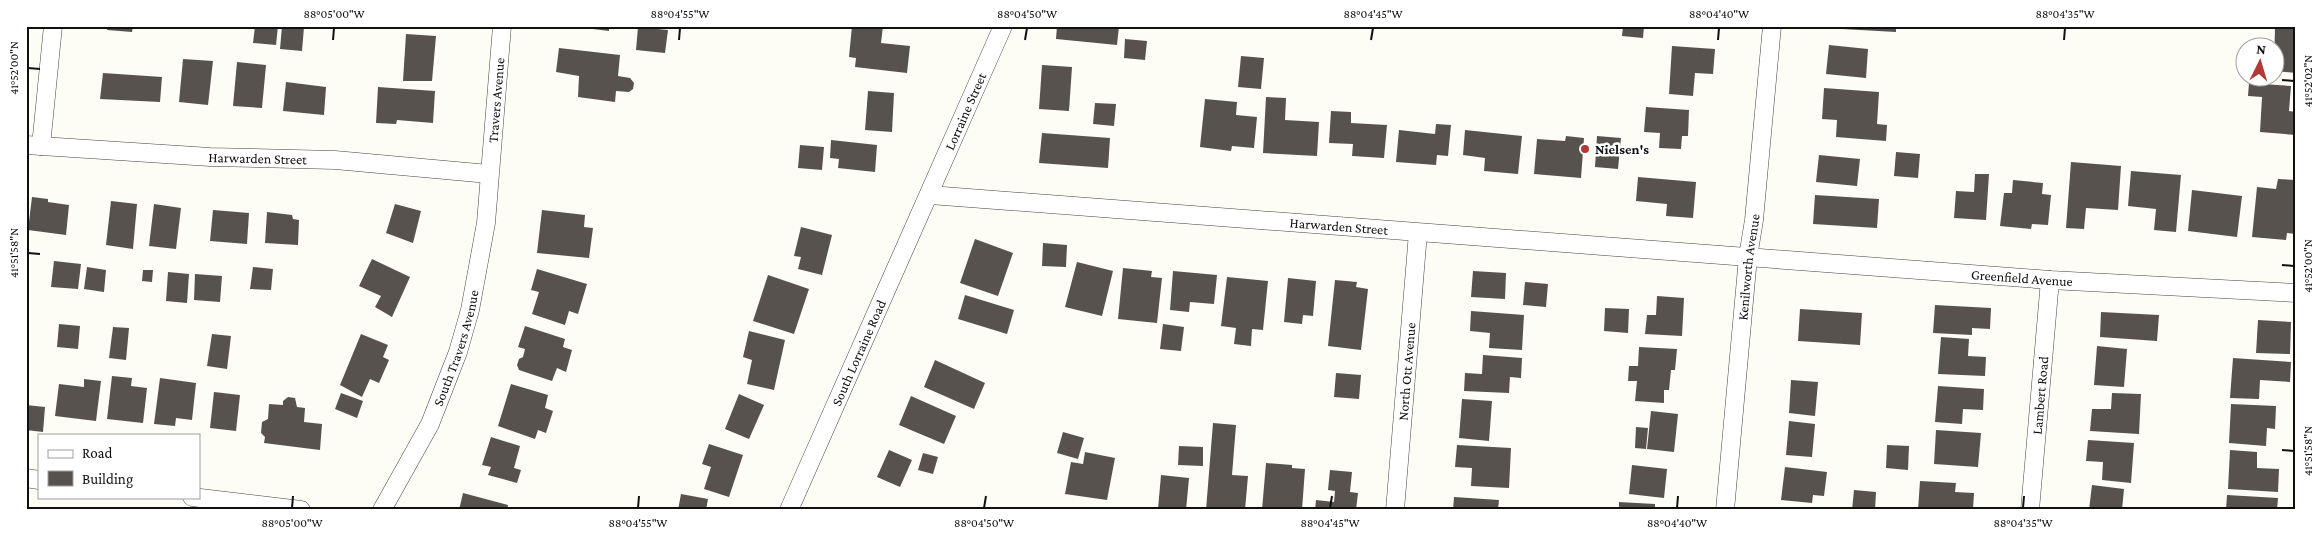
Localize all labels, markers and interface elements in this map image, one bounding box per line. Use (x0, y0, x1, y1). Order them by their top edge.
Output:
text: 88°05'00"W (304, 7, 364, 21)
text: 88°04'55"W (651, 7, 709, 21)
text: 88°04'50"W (997, 7, 1057, 21)
text: 88°04'45"W (1343, 7, 1403, 21)
text: 88°04'40"W (1689, 7, 1749, 21)
text: 88°04'35"W (2035, 7, 2095, 21)
north arrow (2234, 38, 2284, 88)
text: 41°52'00"N (7, 41, 21, 95)
text: N (2256, 41, 2267, 57)
text: 41°52'02"N (2301, 55, 2315, 107)
street label: Travers Avenue (485, 57, 507, 144)
street label: Lorraine Street (941, 70, 990, 152)
place label: Nielsen's (1595, 141, 1649, 157)
marker: Nielsen's (1579, 143, 1591, 155)
street label: Harwarden Street (208, 149, 307, 167)
street label: Kenilworth Avenue (1734, 213, 1763, 321)
street label: Harwarden Street (1289, 214, 1389, 238)
text: 41°51'58"N (7, 228, 21, 278)
text: 41°52'00"N (2301, 239, 2315, 293)
street label: Greenfield Avenue (1970, 266, 2073, 289)
street label: South Travers Avenue (430, 289, 482, 408)
street label: South Lorraine Road (828, 297, 889, 408)
street label: North Ott Avenue (1394, 322, 1419, 421)
street label: Lambert Road (2029, 355, 2051, 435)
text: 41°51'58"N (2301, 426, 2315, 476)
legend (38, 434, 200, 498)
text: Road (82, 445, 113, 461)
text: Building (82, 471, 133, 488)
text: 88°05'00"W (262, 516, 322, 530)
text: 88°04'55"W (609, 516, 667, 530)
text: 88°04'50"W (954, 516, 1014, 530)
text: 88°04'45"W (1300, 516, 1360, 530)
text: 88°04'40"W (1647, 516, 1707, 530)
text: 88°04'35"W (1993, 516, 2053, 530)

